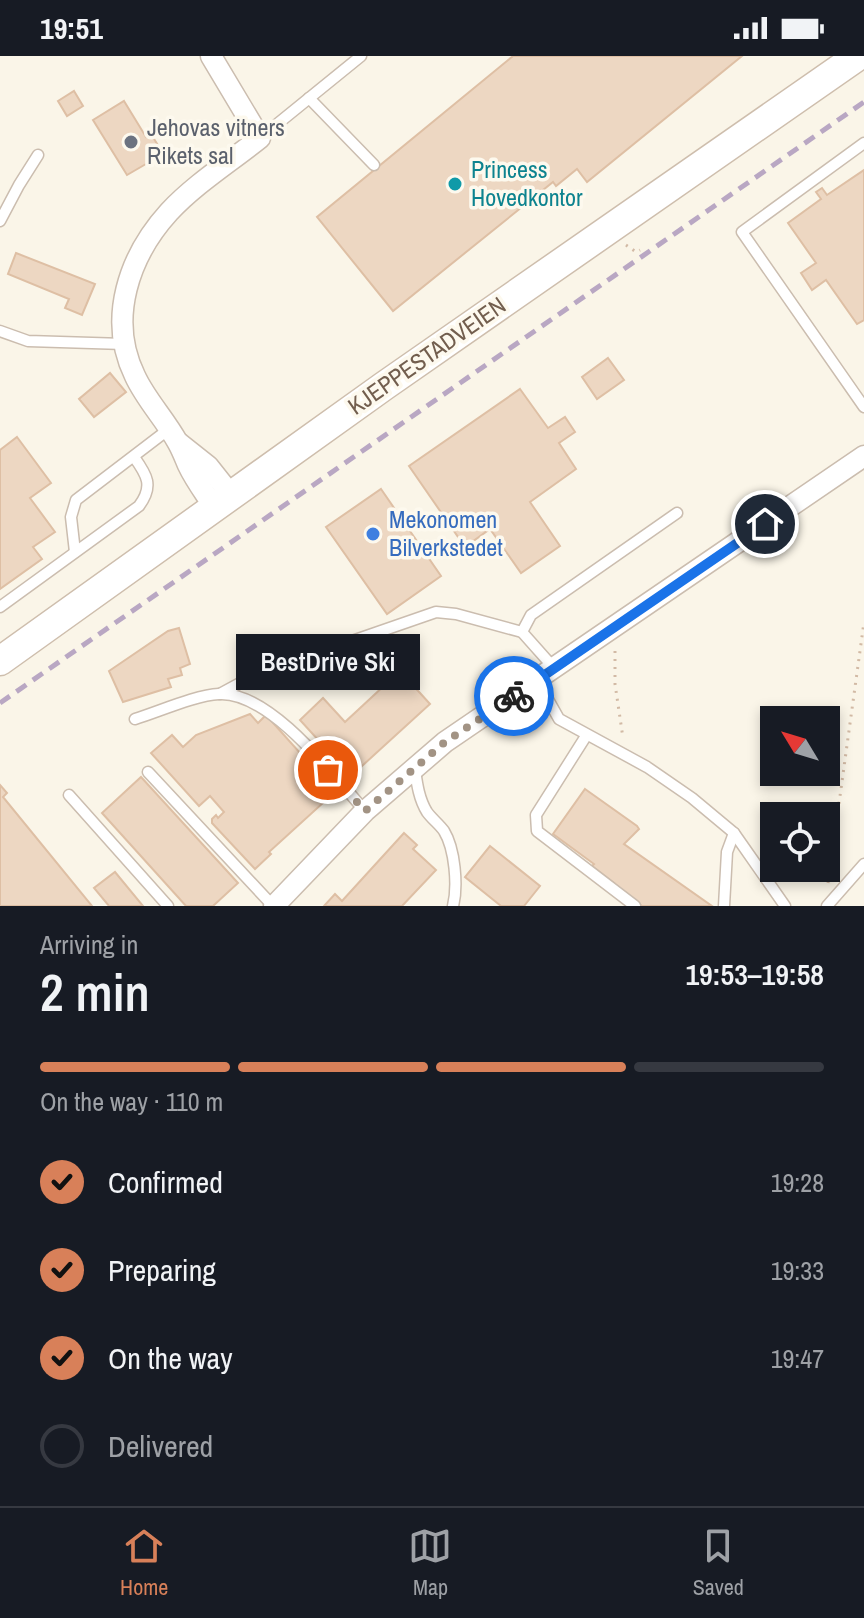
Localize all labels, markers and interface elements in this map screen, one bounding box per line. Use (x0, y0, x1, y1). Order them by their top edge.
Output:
text: 19:51 (40, 8, 103, 48)
place label: Jehovas vitners Rikets sal (147, 111, 285, 171)
marker: Jehovas vitners Rikets sal (122, 133, 140, 151)
place label: Princess Hovedkontor (471, 153, 583, 213)
marker: Princess Hovedkontor (446, 175, 464, 193)
street label: KJEPPESTADVEIEN (341, 289, 512, 422)
pin (731, 490, 799, 558)
icon: home (743, 502, 787, 546)
place label: Mekonomen Bilverkstedet (389, 503, 503, 563)
marker: Mekonomen Bilverkstedet (364, 525, 382, 543)
callout: BestDrive Ski (236, 634, 420, 690)
text: BestDrive Ski (260, 644, 396, 679)
courier (474, 656, 554, 736)
icon: bike (492, 674, 536, 718)
north arrow (760, 706, 840, 786)
map controls (760, 706, 840, 882)
pin (294, 736, 362, 804)
icon: bag (306, 748, 350, 792)
button: locate (760, 802, 840, 882)
text: Arriving in (40, 927, 138, 962)
text: 19:53–19:58 (685, 954, 824, 994)
text: 2 min (40, 957, 150, 1027)
text: On the way · 110 m (40, 1084, 223, 1119)
icon: check (40, 1160, 84, 1204)
text: Confirmed (108, 1162, 223, 1202)
text: 19:28 (771, 1165, 824, 1200)
icon: check (40, 1248, 84, 1292)
text: Preparing (108, 1250, 216, 1290)
text: 19:33 (771, 1253, 824, 1288)
icon: check (40, 1336, 84, 1380)
text: On the way (108, 1338, 232, 1378)
text: 19:47 (771, 1341, 824, 1376)
text: Delivered (108, 1426, 213, 1466)
tab: Home (120, 1524, 168, 1602)
tab: Map (408, 1524, 452, 1602)
tab: Saved (693, 1524, 744, 1602)

